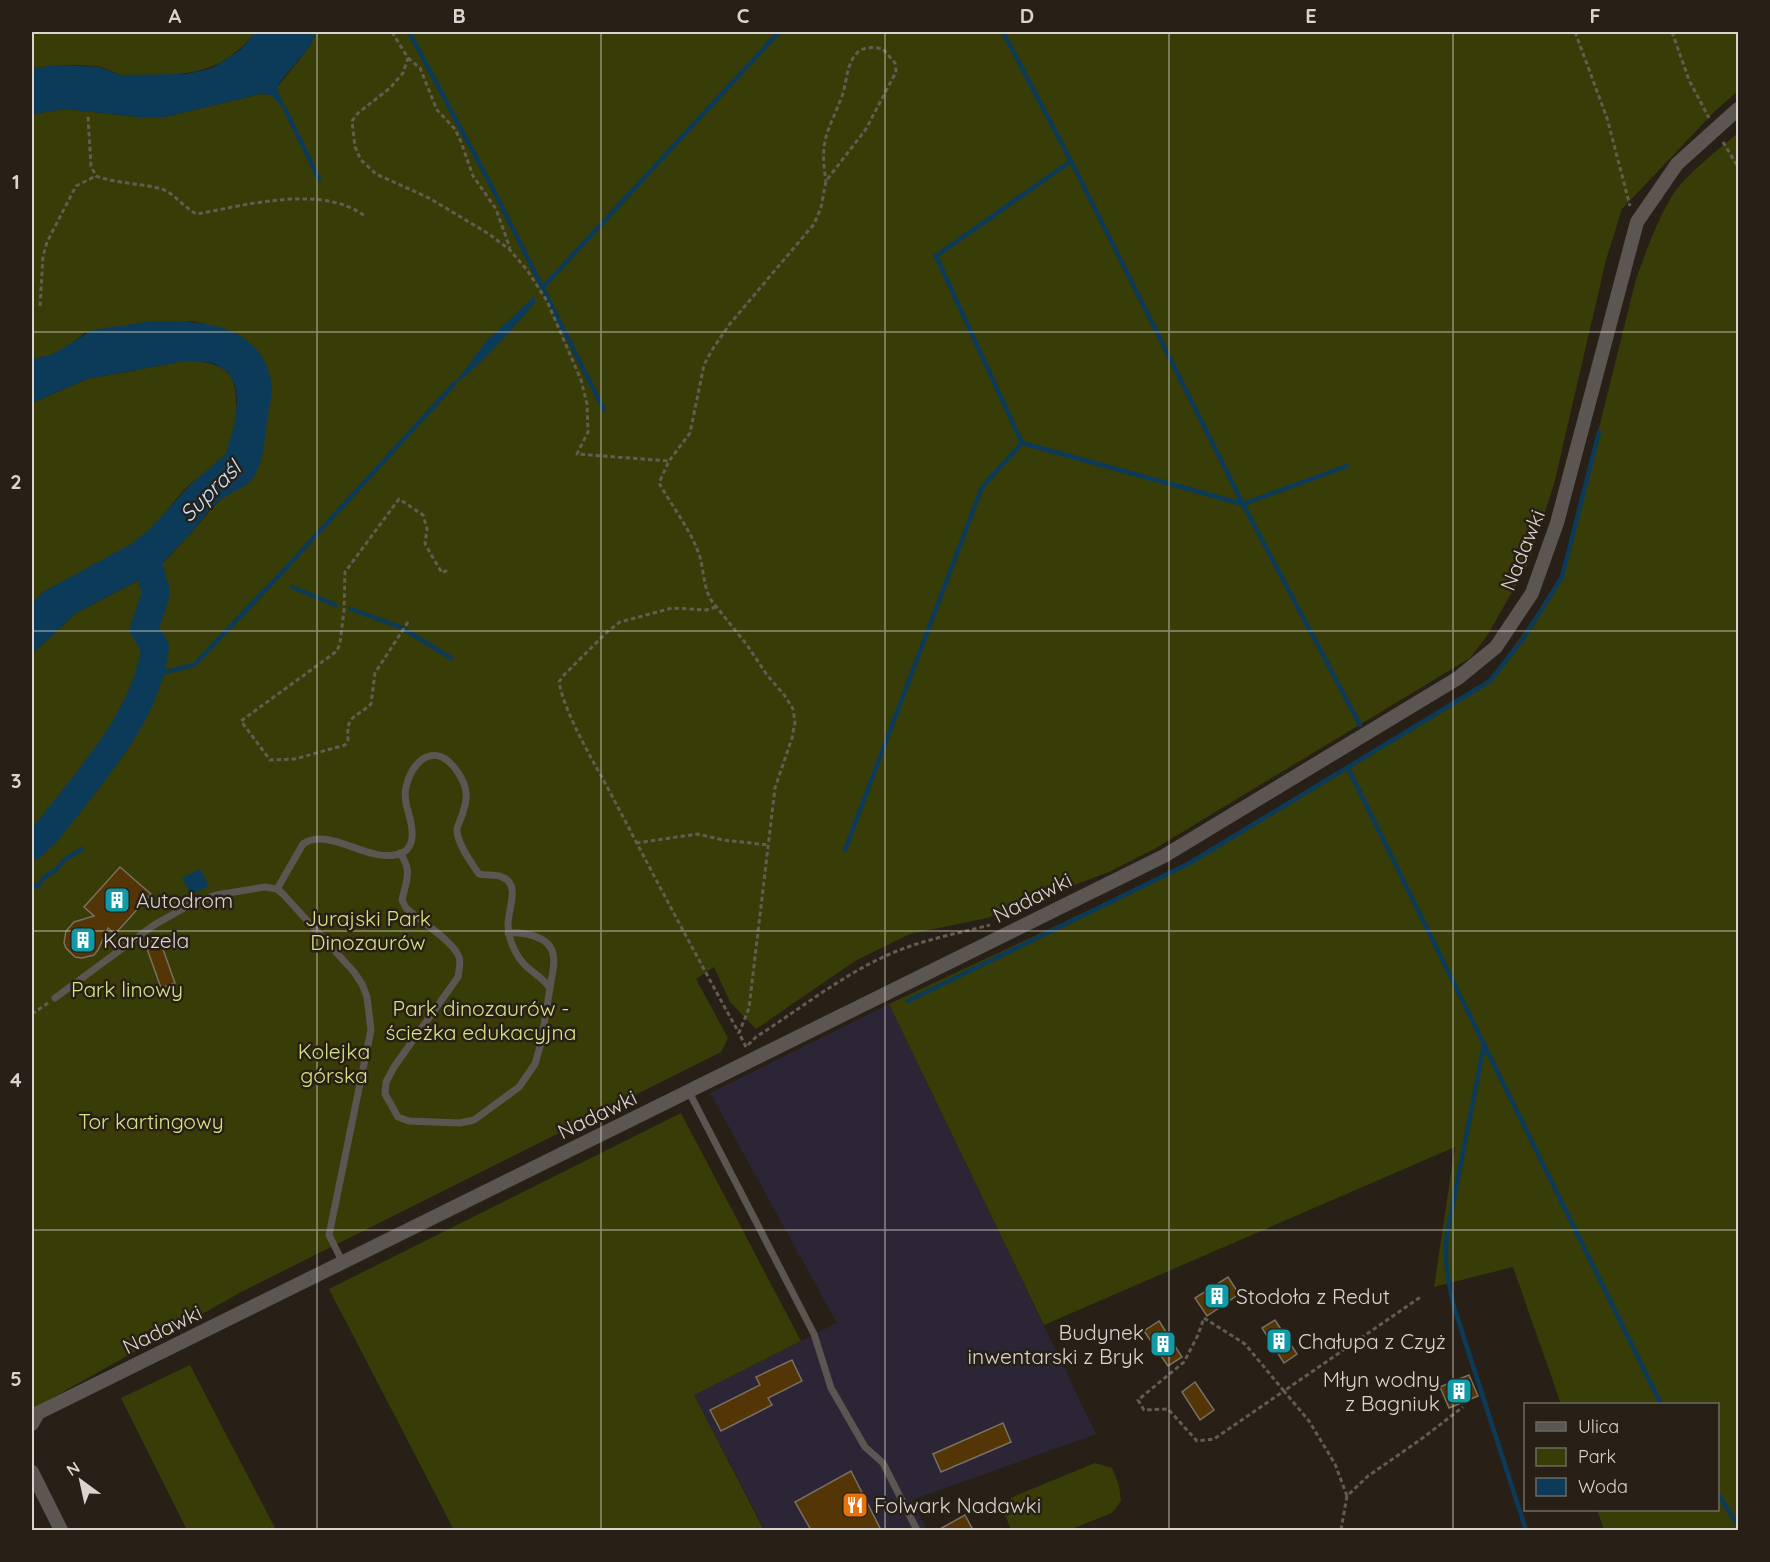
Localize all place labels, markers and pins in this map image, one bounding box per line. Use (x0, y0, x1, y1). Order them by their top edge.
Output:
building icon: Autodrom (102, 885, 132, 915)
place label: Autodrom (136, 887, 233, 913)
building icon: Karuzela (68, 925, 98, 955)
place label: Karuzela (103, 927, 189, 953)
building icon: Stodoła z Redut (1202, 1281, 1232, 1311)
place label: Stodoła z Redut (1236, 1283, 1390, 1309)
place label: Budynek inwentarski z Bryk (968, 1319, 1144, 1369)
building icon: Chałupa z Czyż (1264, 1326, 1294, 1356)
place label: Chałupa z Czyż (1298, 1328, 1446, 1354)
building icon: Budynek inwentarski z Bryk (1148, 1329, 1178, 1359)
place label: Młyn wodny z Bagniuk (1323, 1366, 1440, 1416)
building icon: Młyn wodny z Bagniuk (1444, 1376, 1474, 1406)
restaurant icon: Folwark Nadawki (840, 1490, 870, 1520)
place label: Folwark Nadawki (874, 1492, 1041, 1518)

